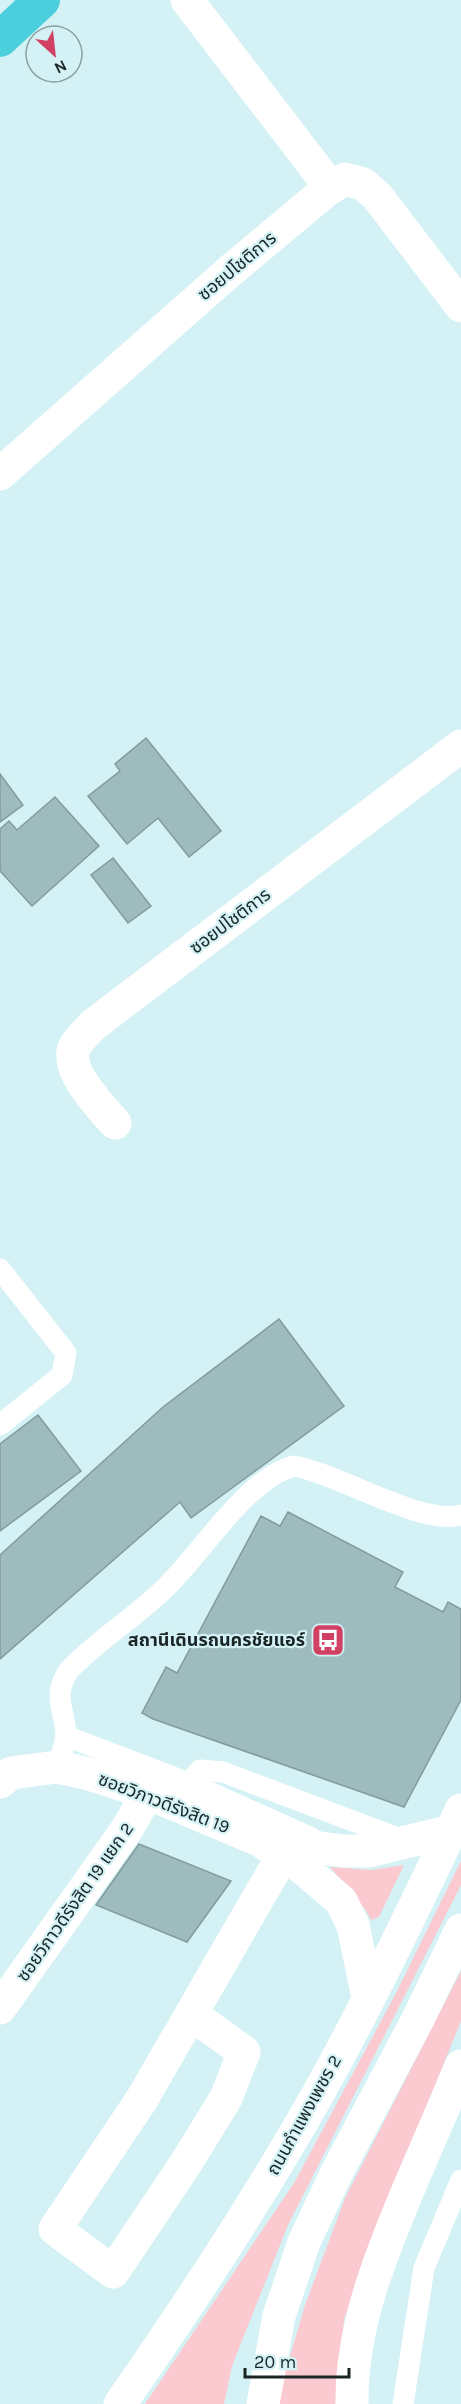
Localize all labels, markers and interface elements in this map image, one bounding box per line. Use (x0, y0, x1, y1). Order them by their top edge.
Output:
north arrow (24, 24, 84, 84)
text: N (51, 56, 70, 78)
street label: ซอยปโชติการ (193, 227, 281, 305)
street label: ซอยปโชติการ (185, 883, 275, 959)
bus stop icon: สถานีเดินรถนครชัยแอร์ (310, 1622, 346, 1658)
place label: สถานีเดินรถนครชัยแอร์ (128, 1629, 305, 1651)
street label: ซอยวิภาวดีรังสิต 19 (95, 1768, 233, 1838)
street label: ซอยวิภาวดีรังสิต 19 แยก 2 (12, 1818, 138, 1986)
street label: ถนนกำแพงเพชร 2 (262, 2051, 346, 2179)
scale bar (245, 2341, 348, 2379)
text: 20 m (254, 2351, 296, 2373)

